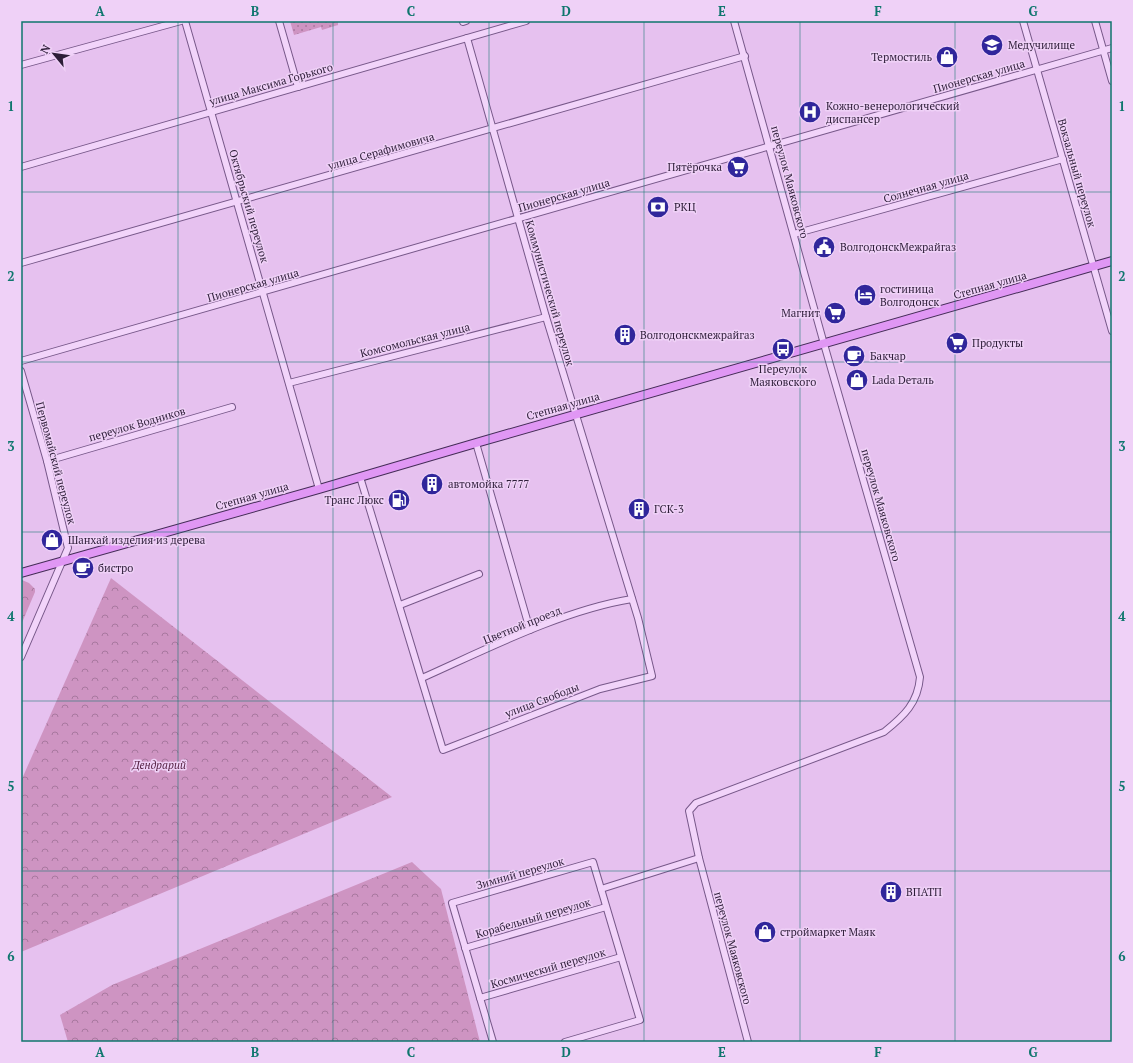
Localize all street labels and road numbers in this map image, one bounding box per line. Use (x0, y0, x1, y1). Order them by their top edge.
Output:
street label: Пионерская улица (932, 56, 1027, 96)
street label: улица Максима Горького (207, 60, 334, 109)
street label: Вокзальный переулок (1055, 117, 1099, 229)
street label: переулок Маяковского (768, 124, 812, 240)
street label: улица Серафимовича (325, 129, 436, 173)
street label: Октябрьский переулок (226, 148, 272, 264)
street label: Солнечная улица (882, 168, 971, 206)
street label: Пионерская улица (517, 175, 612, 215)
street label: Коммунистический переулок (522, 218, 578, 368)
street label: Пионерская улица (206, 265, 301, 305)
street label: Степная улица (952, 268, 1029, 302)
street label: Комсомольская улица (359, 319, 472, 360)
street label: Степная улица (525, 389, 602, 423)
street label: Первомайский переулок (33, 400, 79, 526)
street label: переулок Водников (87, 403, 187, 444)
street label: переулок Маяковского (858, 447, 904, 563)
street label: Степная улица (214, 479, 291, 513)
street label: Цветной проезд (481, 603, 563, 647)
street label: улица Свободы (502, 679, 581, 721)
street label: Зимний переулок (474, 854, 566, 892)
street label: переулок Маяковского (711, 890, 755, 1006)
street label: Корабельный переулок (474, 895, 592, 941)
street label: Космический переулок (489, 945, 607, 991)

